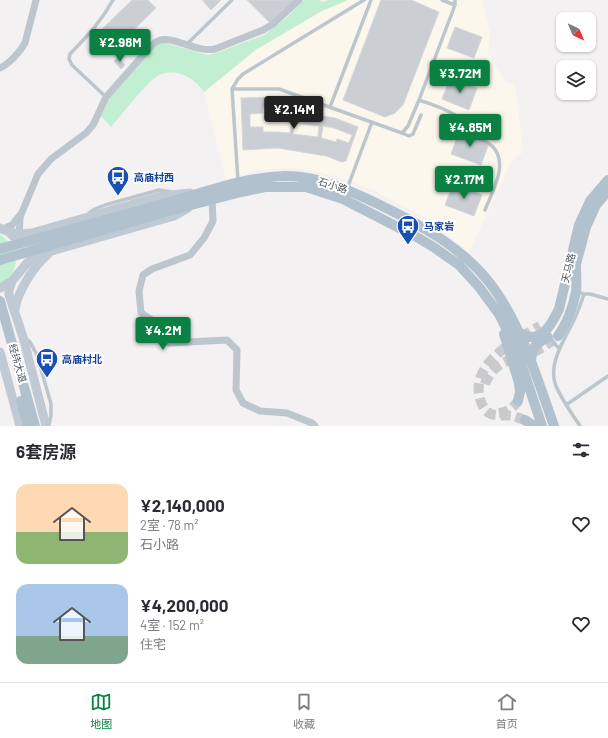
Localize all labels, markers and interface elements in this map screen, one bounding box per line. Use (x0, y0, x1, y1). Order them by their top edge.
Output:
north arrow (556, 12, 596, 52)
map controls (556, 12, 596, 100)
pin: ¥2.98M (87, 29, 153, 63)
text: ¥2.98M (99, 34, 141, 50)
pin: ¥3.72M (427, 60, 493, 94)
button: layers (556, 60, 596, 100)
text: ¥3.72M (439, 65, 481, 81)
pin: ¥2.14M (261, 96, 327, 130)
text: ¥2.14M (273, 101, 315, 117)
pin: ¥4.85M (437, 114, 503, 148)
text: ¥4.85M (448, 119, 492, 135)
bus stop icon: 高庙村西 (105, 164, 131, 197)
pin: ¥2.17M (431, 166, 497, 200)
place label: 高庙村西 (134, 171, 174, 183)
text: ¥2.17M (444, 171, 484, 187)
street label: 石小路 (317, 175, 349, 195)
bus stop icon: 马家岩 (395, 213, 421, 246)
place label: 马家岩 (424, 220, 454, 232)
street label: 天马路 (559, 252, 577, 284)
pin: ¥4.2M (135, 317, 191, 351)
text: ¥4.2M (145, 322, 181, 338)
street label: 经纬大道 (7, 342, 29, 384)
bus stop icon: 高庙村北 (34, 346, 60, 379)
place label: 高庙村北 (62, 353, 102, 365)
icon: filters (570, 439, 592, 461)
text: 6套房源 (16, 441, 76, 461)
text: ¥2,140,000 (140, 495, 225, 515)
icon: home (48, 500, 96, 548)
icon: heart (570, 513, 592, 535)
text: 2室 · 78 m² (140, 517, 198, 533)
text: 石小路 (140, 536, 179, 552)
text: ¥4,200,000 (140, 595, 229, 615)
icon: home (48, 600, 96, 648)
icon: heart (570, 613, 592, 635)
text: 4室 · 152 m² (140, 617, 204, 633)
text: 住宅 (140, 636, 166, 652)
tab: 地图 (90, 691, 112, 731)
tab: 收藏 (293, 691, 315, 731)
tab: 首页 (496, 691, 518, 731)

